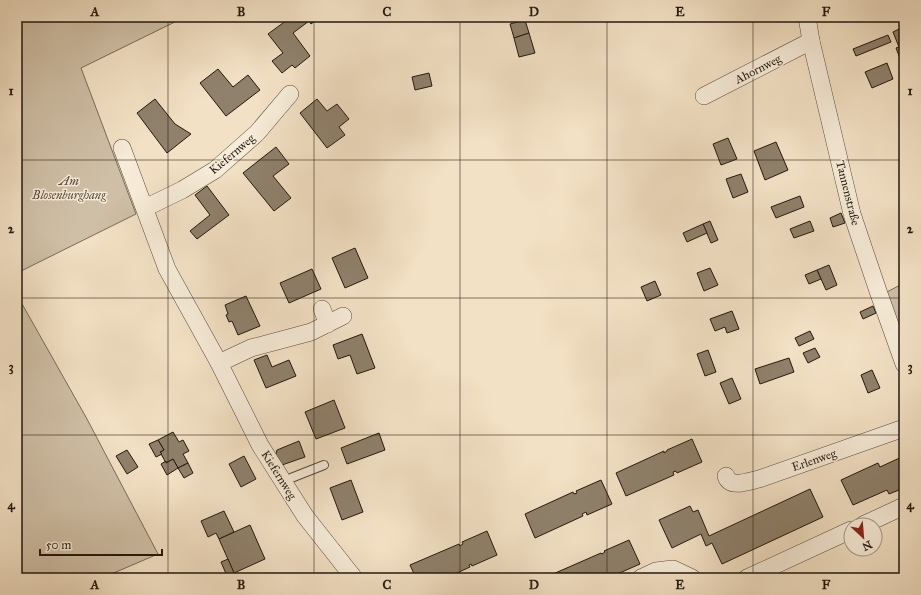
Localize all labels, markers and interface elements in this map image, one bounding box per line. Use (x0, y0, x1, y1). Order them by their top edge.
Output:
text: A (90, 4, 100, 20)
text: B (237, 4, 246, 20)
text: C (383, 4, 392, 20)
text: D (529, 4, 539, 20)
text: E (675, 4, 685, 20)
text: F (822, 4, 831, 20)
street label: Ahornweg (732, 51, 784, 88)
text: 1 (8, 83, 14, 99)
text: 1 (907, 83, 913, 99)
street label: Kiefernweg (206, 131, 258, 178)
street label: Tannenstraße (833, 159, 863, 227)
park label: Am Blosenburghang (31, 174, 107, 202)
text: 2 (8, 221, 15, 237)
text: 2 (907, 221, 914, 237)
text: 3 (8, 359, 14, 375)
text: 3 (907, 359, 913, 375)
street label: Erlenweg (790, 446, 839, 475)
street label: Kiefernweg (258, 448, 300, 503)
text: 4 (7, 497, 15, 513)
text: 4 (906, 497, 914, 513)
north arrow (843, 517, 883, 557)
scale bar (40, 531, 162, 557)
text: 50 m (46, 538, 71, 552)
text: N (860, 538, 874, 554)
text: A (90, 577, 100, 593)
text: B (237, 577, 246, 593)
text: C (383, 577, 392, 593)
text: D (529, 577, 539, 593)
text: E (675, 577, 685, 593)
text: F (822, 577, 831, 593)

